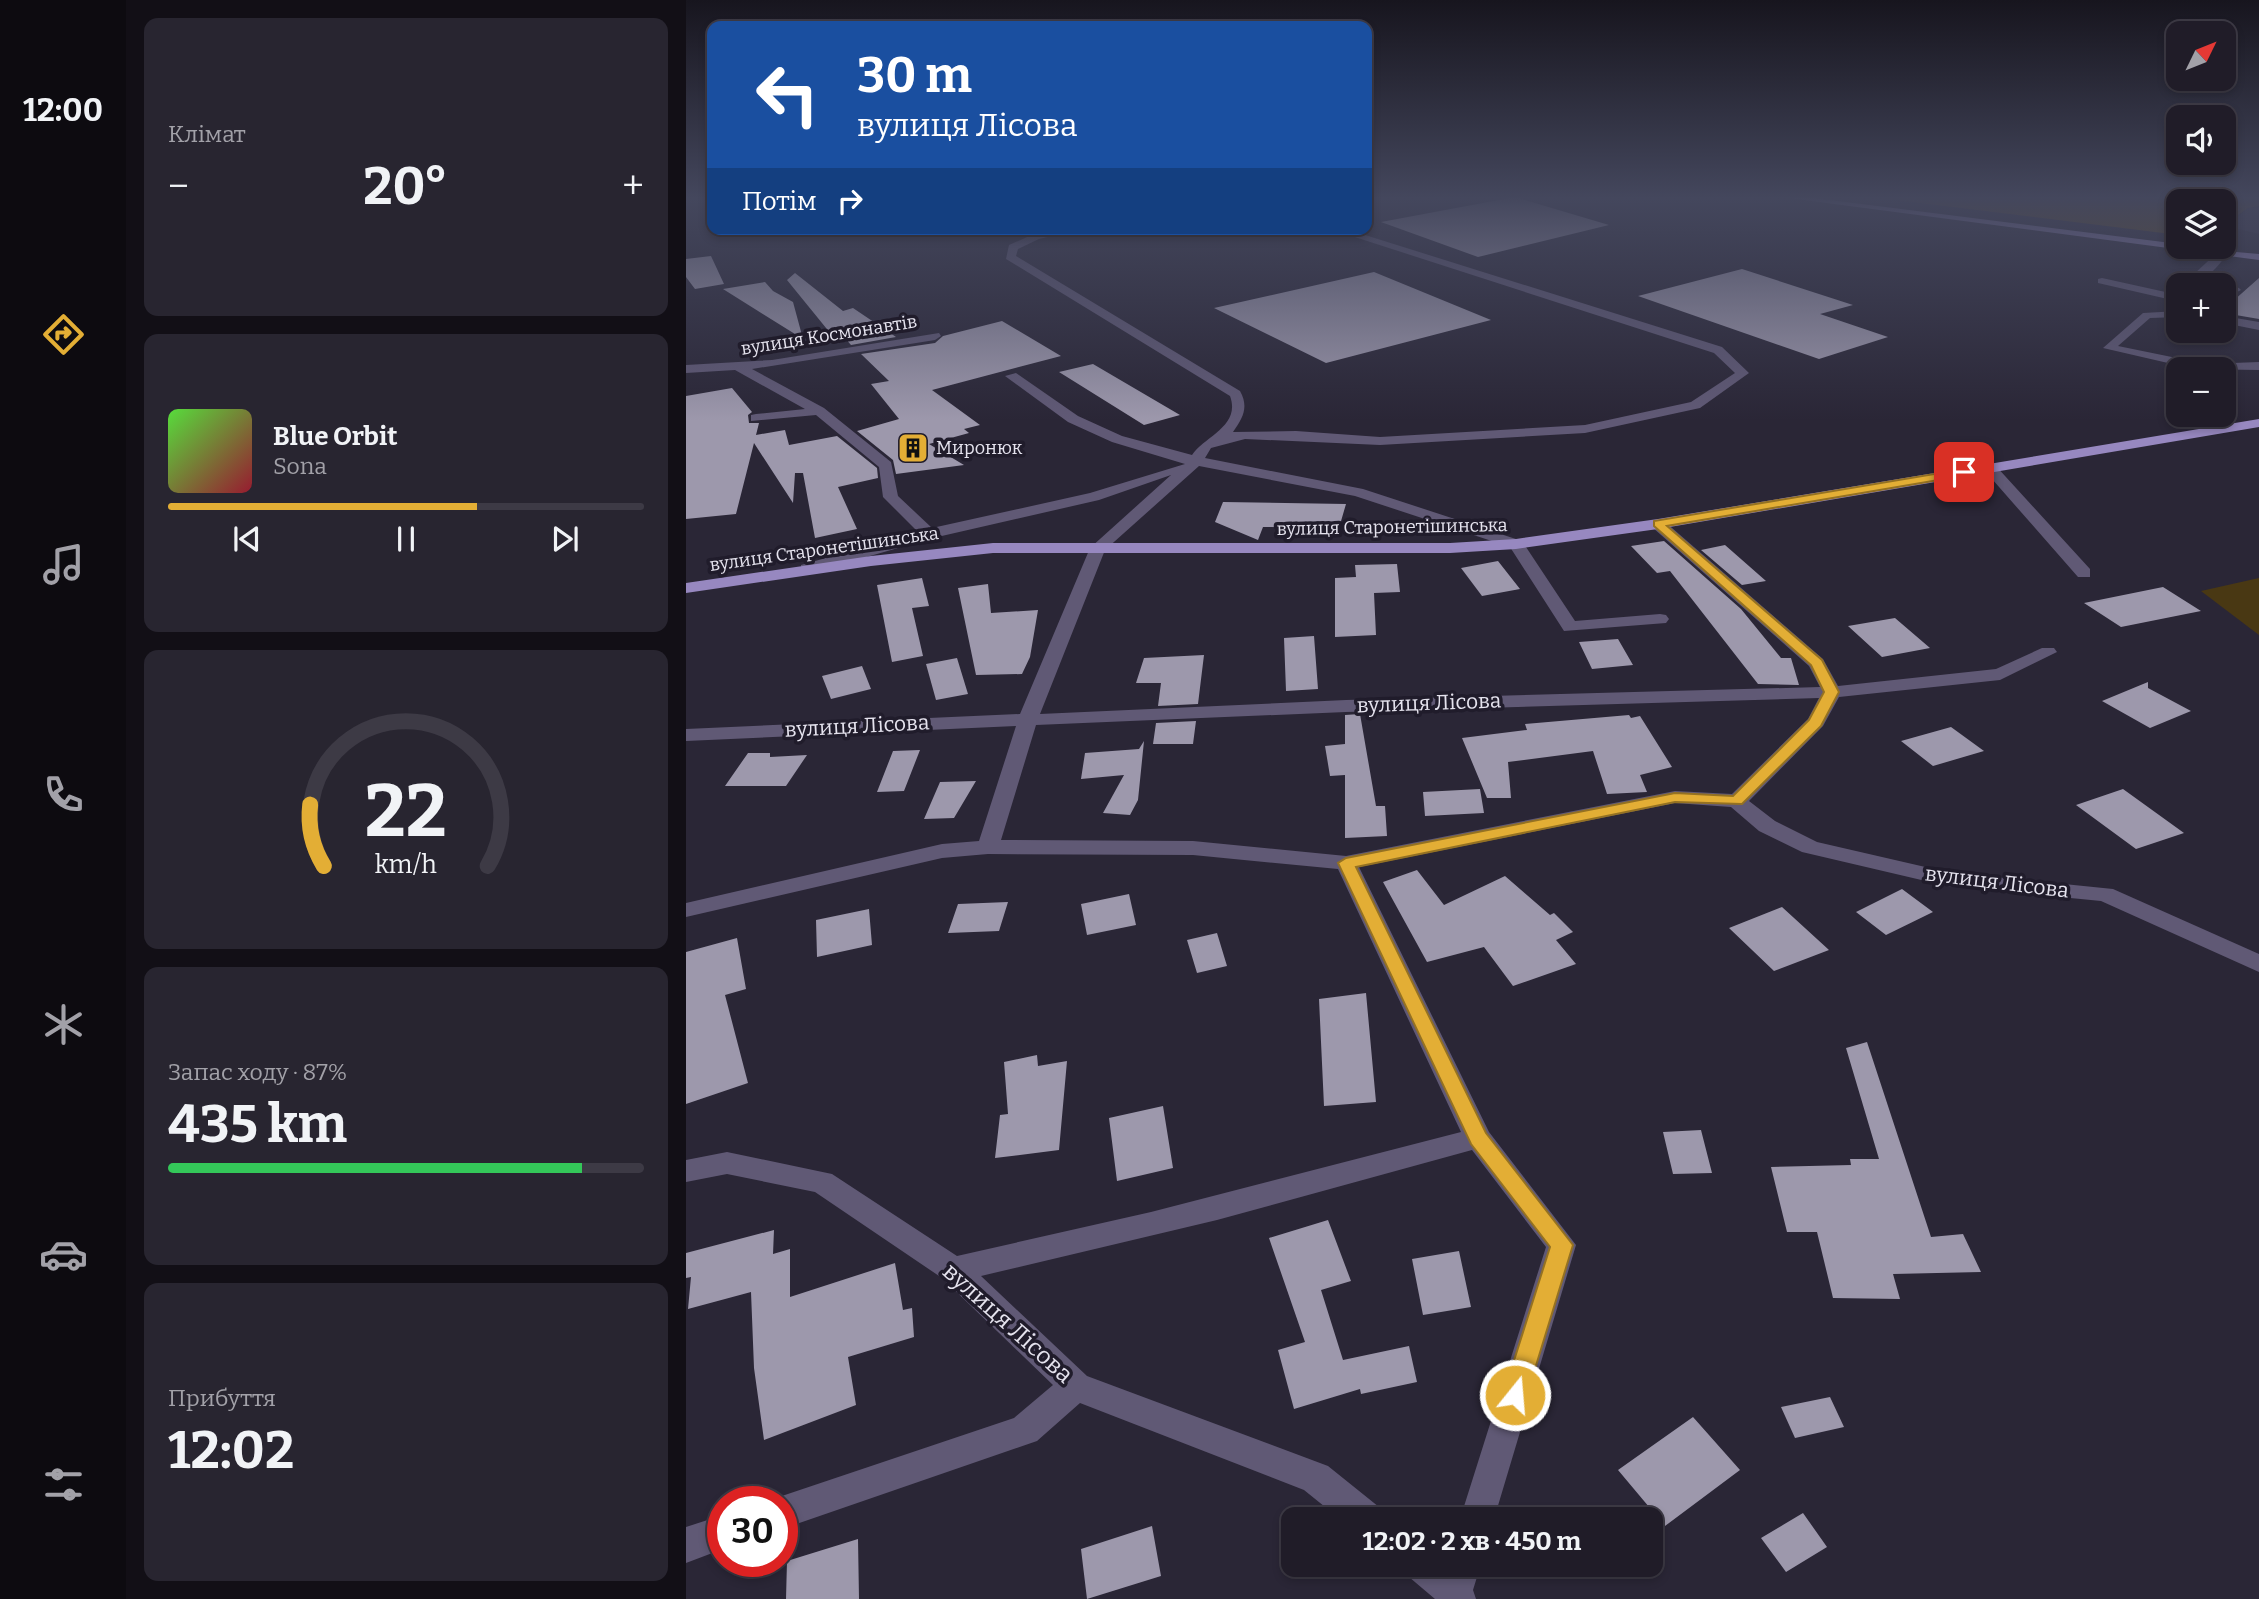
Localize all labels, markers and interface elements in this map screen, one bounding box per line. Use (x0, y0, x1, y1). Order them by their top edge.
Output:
north arrow (2166, 21, 2236, 91)
map controls (2166, 21, 2236, 427)
text: 30 m (857, 46, 972, 105)
icon: left (742, 49, 833, 140)
text: 12:00 (23, 91, 103, 129)
button: sound (2166, 105, 2236, 175)
text: вулиця Лісова (857, 106, 1078, 144)
text: Клімат (168, 120, 246, 148)
text: 20° (363, 155, 448, 218)
text: − (168, 163, 189, 209)
text: + (622, 163, 644, 209)
icon: right (831, 182, 869, 220)
text: Потім (742, 186, 817, 217)
button: layers (2166, 189, 2236, 259)
button: + (2166, 273, 2236, 343)
icon: directions (39, 310, 88, 359)
street label: вулиця Космонавтів (739, 310, 919, 360)
button: − (2166, 357, 2236, 427)
text: Blue Orbit (273, 421, 397, 452)
building icon: Миронюк (896, 431, 930, 465)
place label: Миронюк (936, 437, 1023, 459)
pin (1934, 442, 1994, 502)
text: Sona (273, 452, 327, 480)
icon: arrive (1945, 453, 1983, 491)
street label: вулиця Старонетішинська (1276, 514, 1508, 540)
icon: previous (228, 520, 266, 558)
icon: pause (387, 520, 425, 558)
icon: next (546, 520, 584, 558)
street label: вулиця Старонетішинська (708, 522, 940, 576)
icon: music (39, 540, 88, 589)
street label: вулиця Лісова (1356, 687, 1502, 719)
street label: вулиця Лісова (784, 709, 930, 743)
text: 22 (365, 768, 447, 855)
icon: phone (39, 770, 88, 819)
text: km/h (375, 849, 437, 879)
street label: вулиця Лісова (1924, 860, 2071, 904)
icon: climate (39, 1000, 88, 1049)
text: Запас ходу · 87% (168, 1058, 347, 1086)
text: 435 km (168, 1093, 347, 1156)
icon: car (39, 1230, 88, 1279)
street label: вулиця Лісова (937, 1257, 1079, 1389)
position arrow (1478, 1358, 1552, 1432)
text: Прибуття (168, 1384, 276, 1412)
text: 12:02 (168, 1419, 294, 1482)
icon: filters (39, 1460, 88, 1509)
speed limit sign: 30 (707, 1486, 798, 1577)
text: 12:02 · 2 хв · 450 m (1363, 1526, 1581, 1557)

